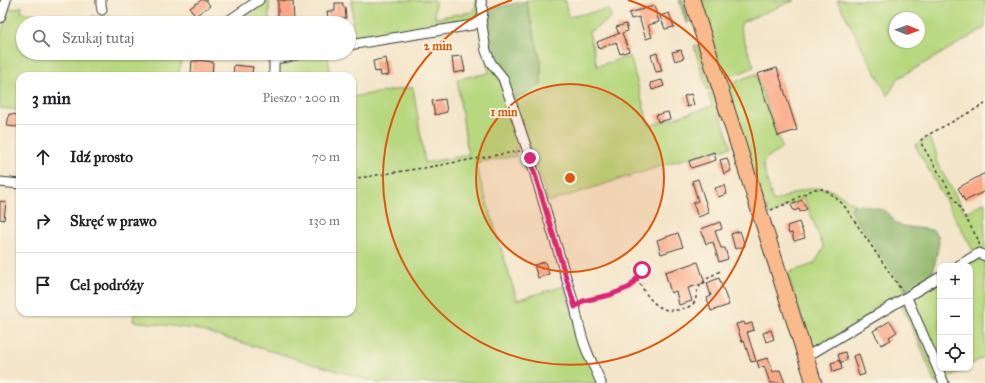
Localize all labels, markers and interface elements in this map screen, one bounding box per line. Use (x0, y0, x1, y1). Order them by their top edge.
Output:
north arrow (889, 12, 925, 48)
search box (16, 16, 356, 60)
icon: search (30, 27, 52, 49)
text: Szukaj tutaj (62, 29, 134, 47)
text: 2 min (424, 39, 453, 53)
text: 3 min (32, 88, 71, 109)
text: Pieszo · 200 m (263, 90, 340, 106)
text: 1 min (490, 105, 518, 119)
icon: ahead (32, 146, 54, 168)
text: Idź prosto (70, 148, 133, 166)
text: 70 m (312, 149, 340, 165)
route end (521, 149, 539, 167)
centre of rings (563, 171, 577, 185)
icon: right (32, 210, 54, 232)
text: Skręć w prawo (70, 212, 157, 230)
text: 130 m (308, 213, 340, 229)
route start (633, 261, 651, 279)
map controls (937, 263, 973, 371)
button: + (937, 263, 973, 299)
icon: arrive (32, 274, 54, 296)
text: Cel podróży (70, 276, 144, 294)
button: − (937, 299, 973, 335)
button: locate (937, 335, 973, 371)

